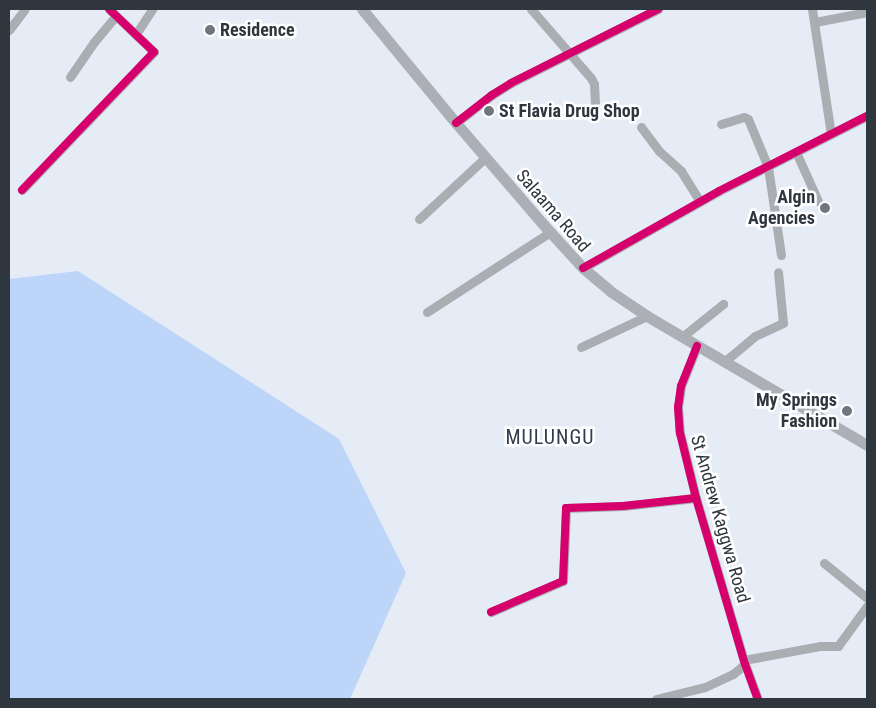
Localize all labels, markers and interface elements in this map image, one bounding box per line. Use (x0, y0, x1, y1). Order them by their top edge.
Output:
place label: Residence (220, 19, 295, 41)
marker: Residence (204, 24, 216, 36)
place label: St Flavia Drug Shop (499, 100, 640, 122)
marker: St Flavia Drug Shop (483, 105, 495, 117)
street label: Salaama Road (511, 166, 595, 256)
place label: Algin Agencies (748, 187, 815, 230)
marker: Algin Agencies (819, 202, 831, 214)
place label: My Springs Fashion (756, 390, 837, 432)
marker: My Springs Fashion (841, 405, 853, 417)
district label: MULUNGU (505, 425, 595, 449)
street label: St Andrew Kaggwa Road (686, 433, 754, 605)

